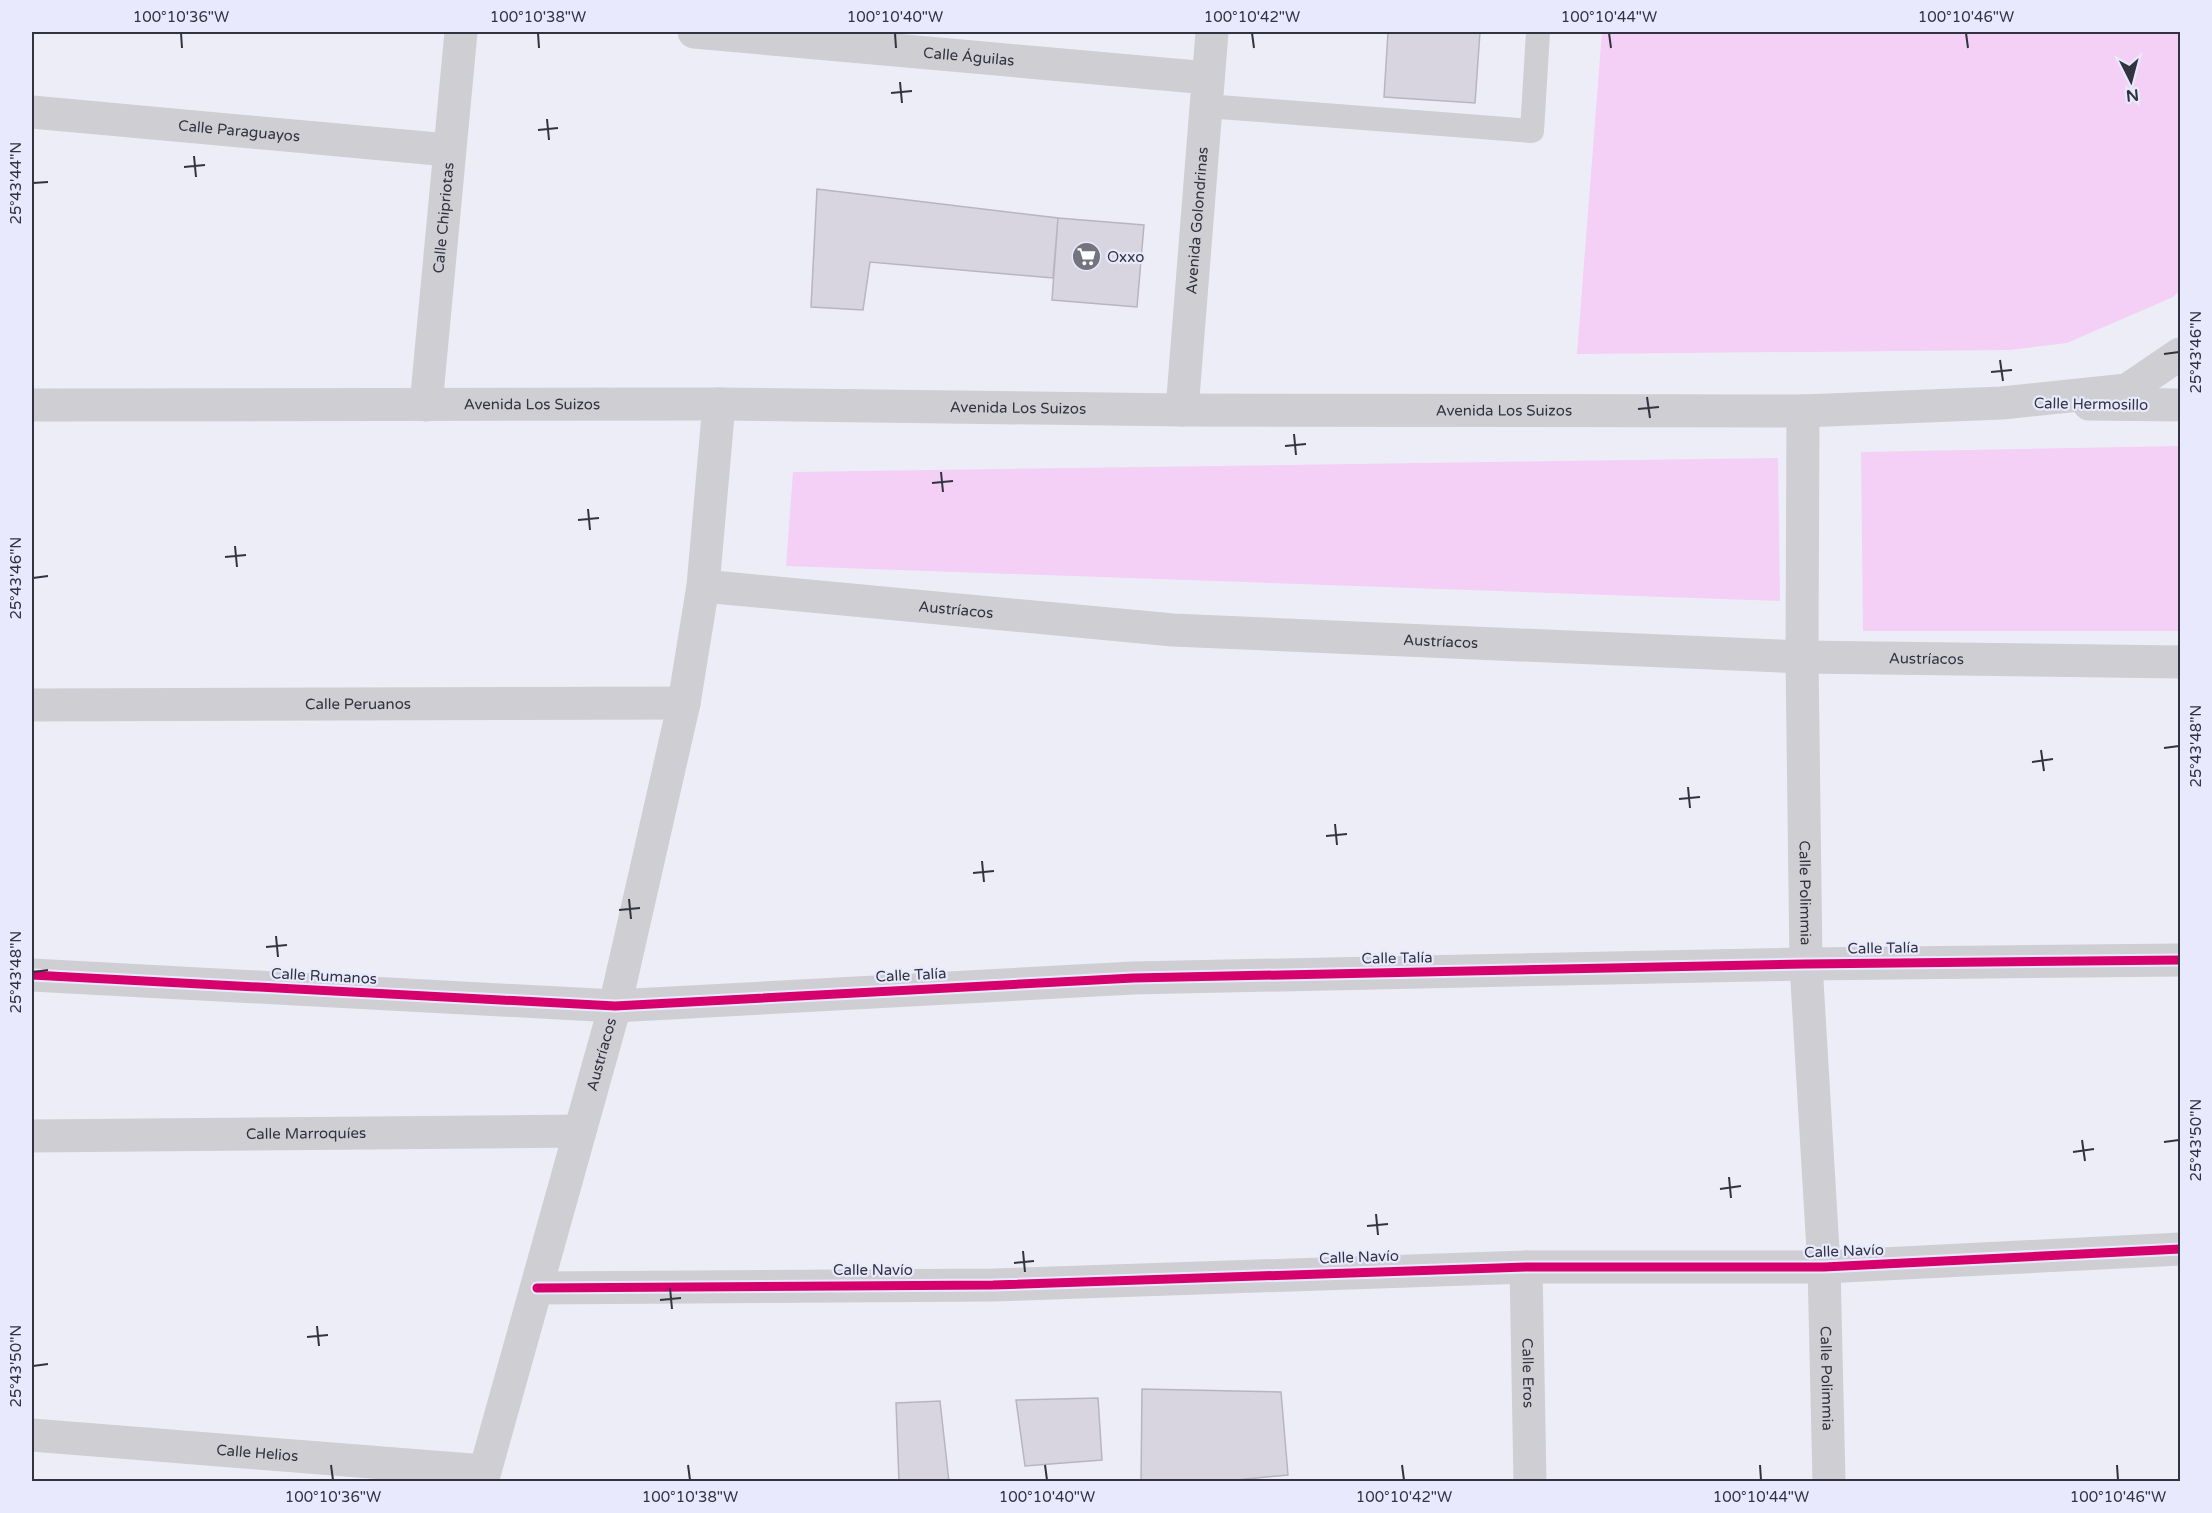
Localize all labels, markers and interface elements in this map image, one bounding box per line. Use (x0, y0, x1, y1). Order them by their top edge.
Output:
text: 100°10'36"W (133, 8, 229, 26)
text: 100°10'38"W (490, 8, 586, 26)
text: 100°10'40"W (847, 8, 943, 26)
text: 100°10'42"W (1204, 8, 1300, 26)
text: 100°10'44"W (1561, 8, 1657, 26)
text: 100°10'46"W (1918, 8, 2014, 26)
street label: Calle Águilas (923, 44, 1015, 70)
north arrow (2101, 51, 2161, 111)
text: N (2125, 84, 2140, 106)
street label: Calle Paraguayos (177, 116, 301, 145)
text: 25°43'44"N (7, 142, 25, 224)
street label: Avenida Golondrinas (1182, 146, 1212, 295)
street label: Calle Chipriotas (429, 161, 458, 274)
supermarket icon: Oxxo (1070, 241, 1102, 273)
place label: Oxxo (1107, 248, 1144, 266)
text: 25°43'46"N (2187, 311, 2205, 393)
street label: Calle Hermosillo (2034, 394, 2148, 414)
street label: Avenida Los Suizos (464, 395, 600, 413)
street label: Avenida Los Suizos (950, 398, 1086, 418)
street label: Avenida Los Suizos (1436, 401, 1572, 420)
text: 25°43'46"N (7, 537, 25, 619)
street label: Austríacos (918, 597, 994, 622)
street label: Austríacos (1403, 631, 1479, 652)
street label: Austríacos (1889, 649, 1964, 668)
street label: Calle Peruanos (305, 695, 411, 713)
text: 25°43'48"N (2187, 705, 2205, 787)
street label: Calle Polimmia (1795, 840, 1815, 946)
text: 25°43'48"N (7, 931, 25, 1013)
street label: Calle Talía (1847, 938, 1919, 958)
street label: Calle Talía (1361, 948, 1433, 968)
street label: Calle Rumanos (271, 964, 377, 988)
street label: Calle Talía (875, 964, 947, 986)
street label: Austríacos (583, 1016, 620, 1093)
text: 25°43'50"N (2187, 1099, 2205, 1181)
street label: Calle Marroquíes (246, 1124, 366, 1143)
street label: Calle Navío (1804, 1241, 1884, 1261)
street label: Calle Navío (1319, 1247, 1399, 1267)
street label: Calle Navío (833, 1261, 913, 1279)
text: 25°43'50"N (7, 1325, 25, 1407)
street label: Calle Polimmia (1816, 1326, 1837, 1431)
street label: Calle Eros (1518, 1338, 1538, 1408)
street label: Calle Helios (216, 1441, 299, 1465)
text: 100°10'36"W (285, 1488, 381, 1506)
text: 100°10'38"W (642, 1488, 738, 1506)
text: 100°10'40"W (999, 1488, 1095, 1506)
text: 100°10'42"W (1356, 1488, 1452, 1506)
text: 100°10'44"W (1713, 1488, 1809, 1506)
text: 100°10'46"W (2070, 1488, 2166, 1506)

